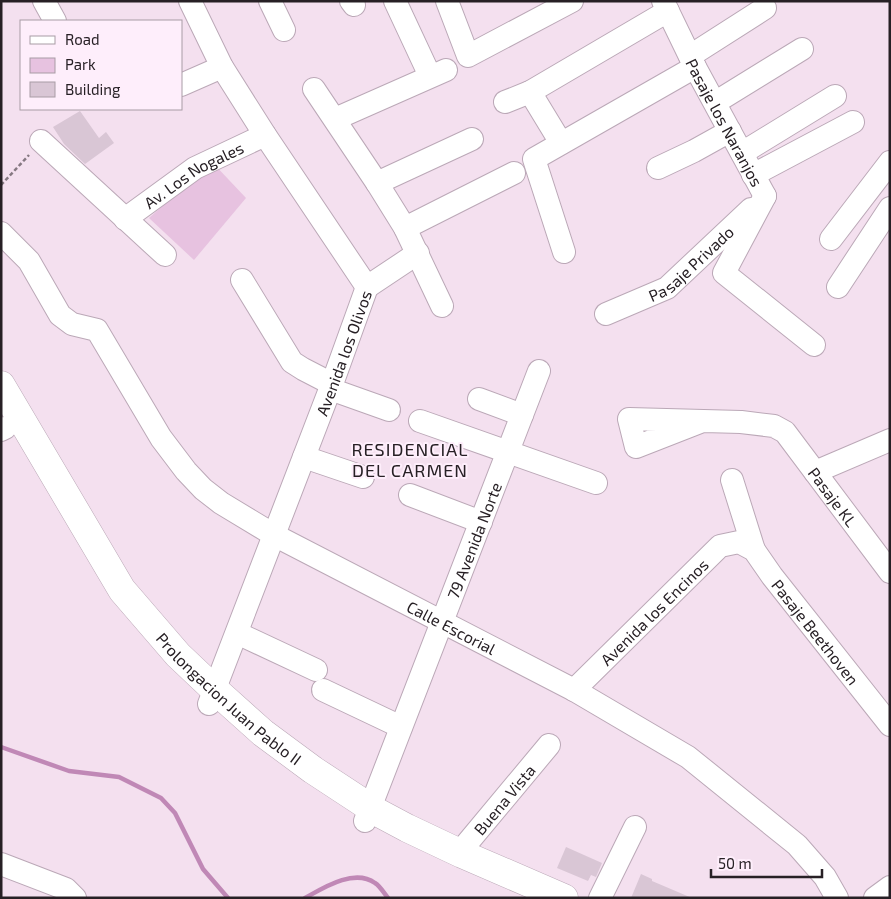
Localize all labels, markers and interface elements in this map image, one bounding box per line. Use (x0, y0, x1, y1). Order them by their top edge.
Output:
legend (20, 20, 182, 110)
text: Road (65, 30, 100, 48)
text: Park (65, 55, 96, 73)
street label: Pasaje los Naranjos (683, 55, 767, 189)
text: Building (65, 80, 121, 98)
street label: Av. Los Nogales (140, 137, 246, 212)
street label: Pasaje Privado (645, 221, 737, 304)
street label: Avenida los Olivos (311, 287, 375, 418)
district label: RESIDENCIAL DEL CARMEN (351, 438, 469, 481)
street label: Pasaje KL (805, 463, 862, 530)
street label: 79 Avenida Norte (442, 479, 505, 601)
street label: Avenida los Encinos (596, 554, 712, 669)
street label: Pasaje Beethoven (768, 575, 864, 688)
street label: Calle Escorial (404, 596, 500, 658)
street label: Prolongacion Juan Pablo II (153, 628, 306, 768)
street label: Buena Vista (469, 760, 539, 838)
scale bar (711, 846, 822, 878)
text: 50 m (718, 854, 752, 872)

